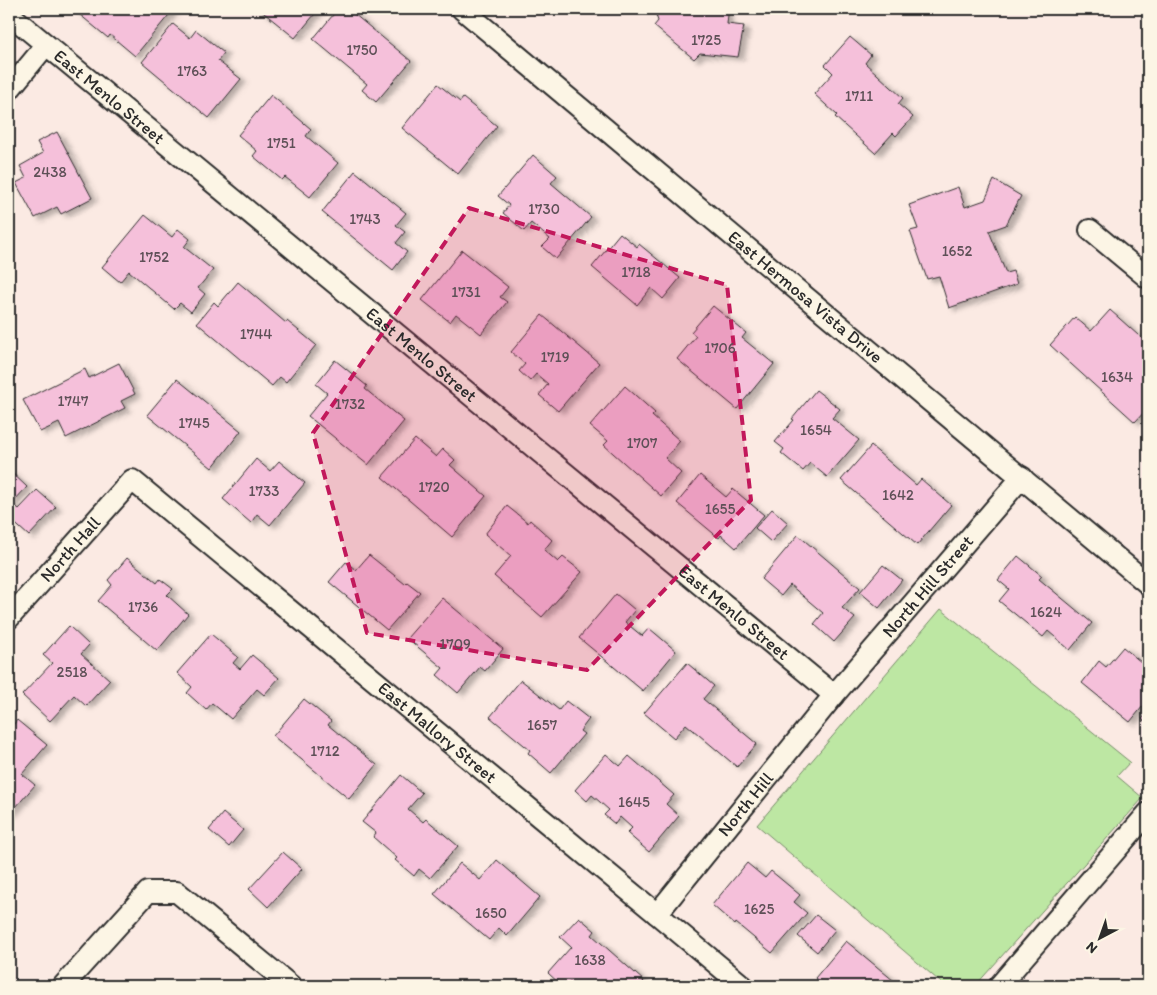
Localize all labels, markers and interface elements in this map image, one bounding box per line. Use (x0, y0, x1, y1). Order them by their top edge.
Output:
house number: 1725 (691, 31, 721, 49)
house number: 1750 (346, 41, 378, 59)
street label: East Menlo Street (49, 45, 169, 149)
house number: 1763 (177, 62, 207, 80)
house number: 1711 (845, 87, 873, 105)
house number: 1751 (266, 134, 296, 152)
house number: 2438 (33, 163, 67, 181)
house number: 1730 (528, 200, 560, 218)
house number: 1743 (349, 210, 381, 228)
street label: East Hermosa Vista Drive (723, 226, 887, 368)
house number: 1652 (942, 242, 972, 260)
house number: 1752 (139, 248, 169, 266)
house number: 1718 (621, 263, 651, 281)
house number: 1731 (451, 283, 481, 301)
street label: East Menlo Street (362, 302, 482, 407)
house number: 1744 (240, 325, 272, 343)
house number: 1706 (704, 339, 736, 357)
house number: 1719 (540, 348, 570, 366)
house number: 1634 (1101, 368, 1133, 386)
house number: 1747 (58, 392, 89, 410)
house number: 1732 (335, 395, 365, 413)
house number: 1745 (178, 414, 210, 432)
house number: 1654 (800, 421, 832, 439)
house number: 1707 (626, 434, 658, 452)
house number: 1720 (418, 478, 450, 496)
house number: 1733 (249, 482, 279, 500)
house number: 1642 (882, 486, 914, 504)
house number: 1655 (705, 500, 735, 518)
street label: North Hall (35, 512, 105, 587)
street label: North Hill Street (877, 530, 978, 642)
street label: East Menlo Street (674, 560, 794, 665)
house number: 1736 (128, 598, 158, 616)
house number: 1624 (1030, 603, 1062, 621)
house number: 1709 (439, 635, 471, 653)
house number: 2518 (57, 663, 87, 681)
street label: East Mallory Street (373, 677, 501, 788)
house number: 1657 (527, 716, 558, 734)
house number: 1712 (310, 742, 340, 760)
street label: North Hill (713, 768, 778, 841)
house number: 1645 (618, 793, 650, 811)
house number: 1625 (744, 900, 774, 918)
house number: 1650 (475, 904, 507, 922)
north arrow (1074, 912, 1124, 962)
text: N (1083, 938, 1101, 957)
house number: 1638 (574, 951, 606, 969)

